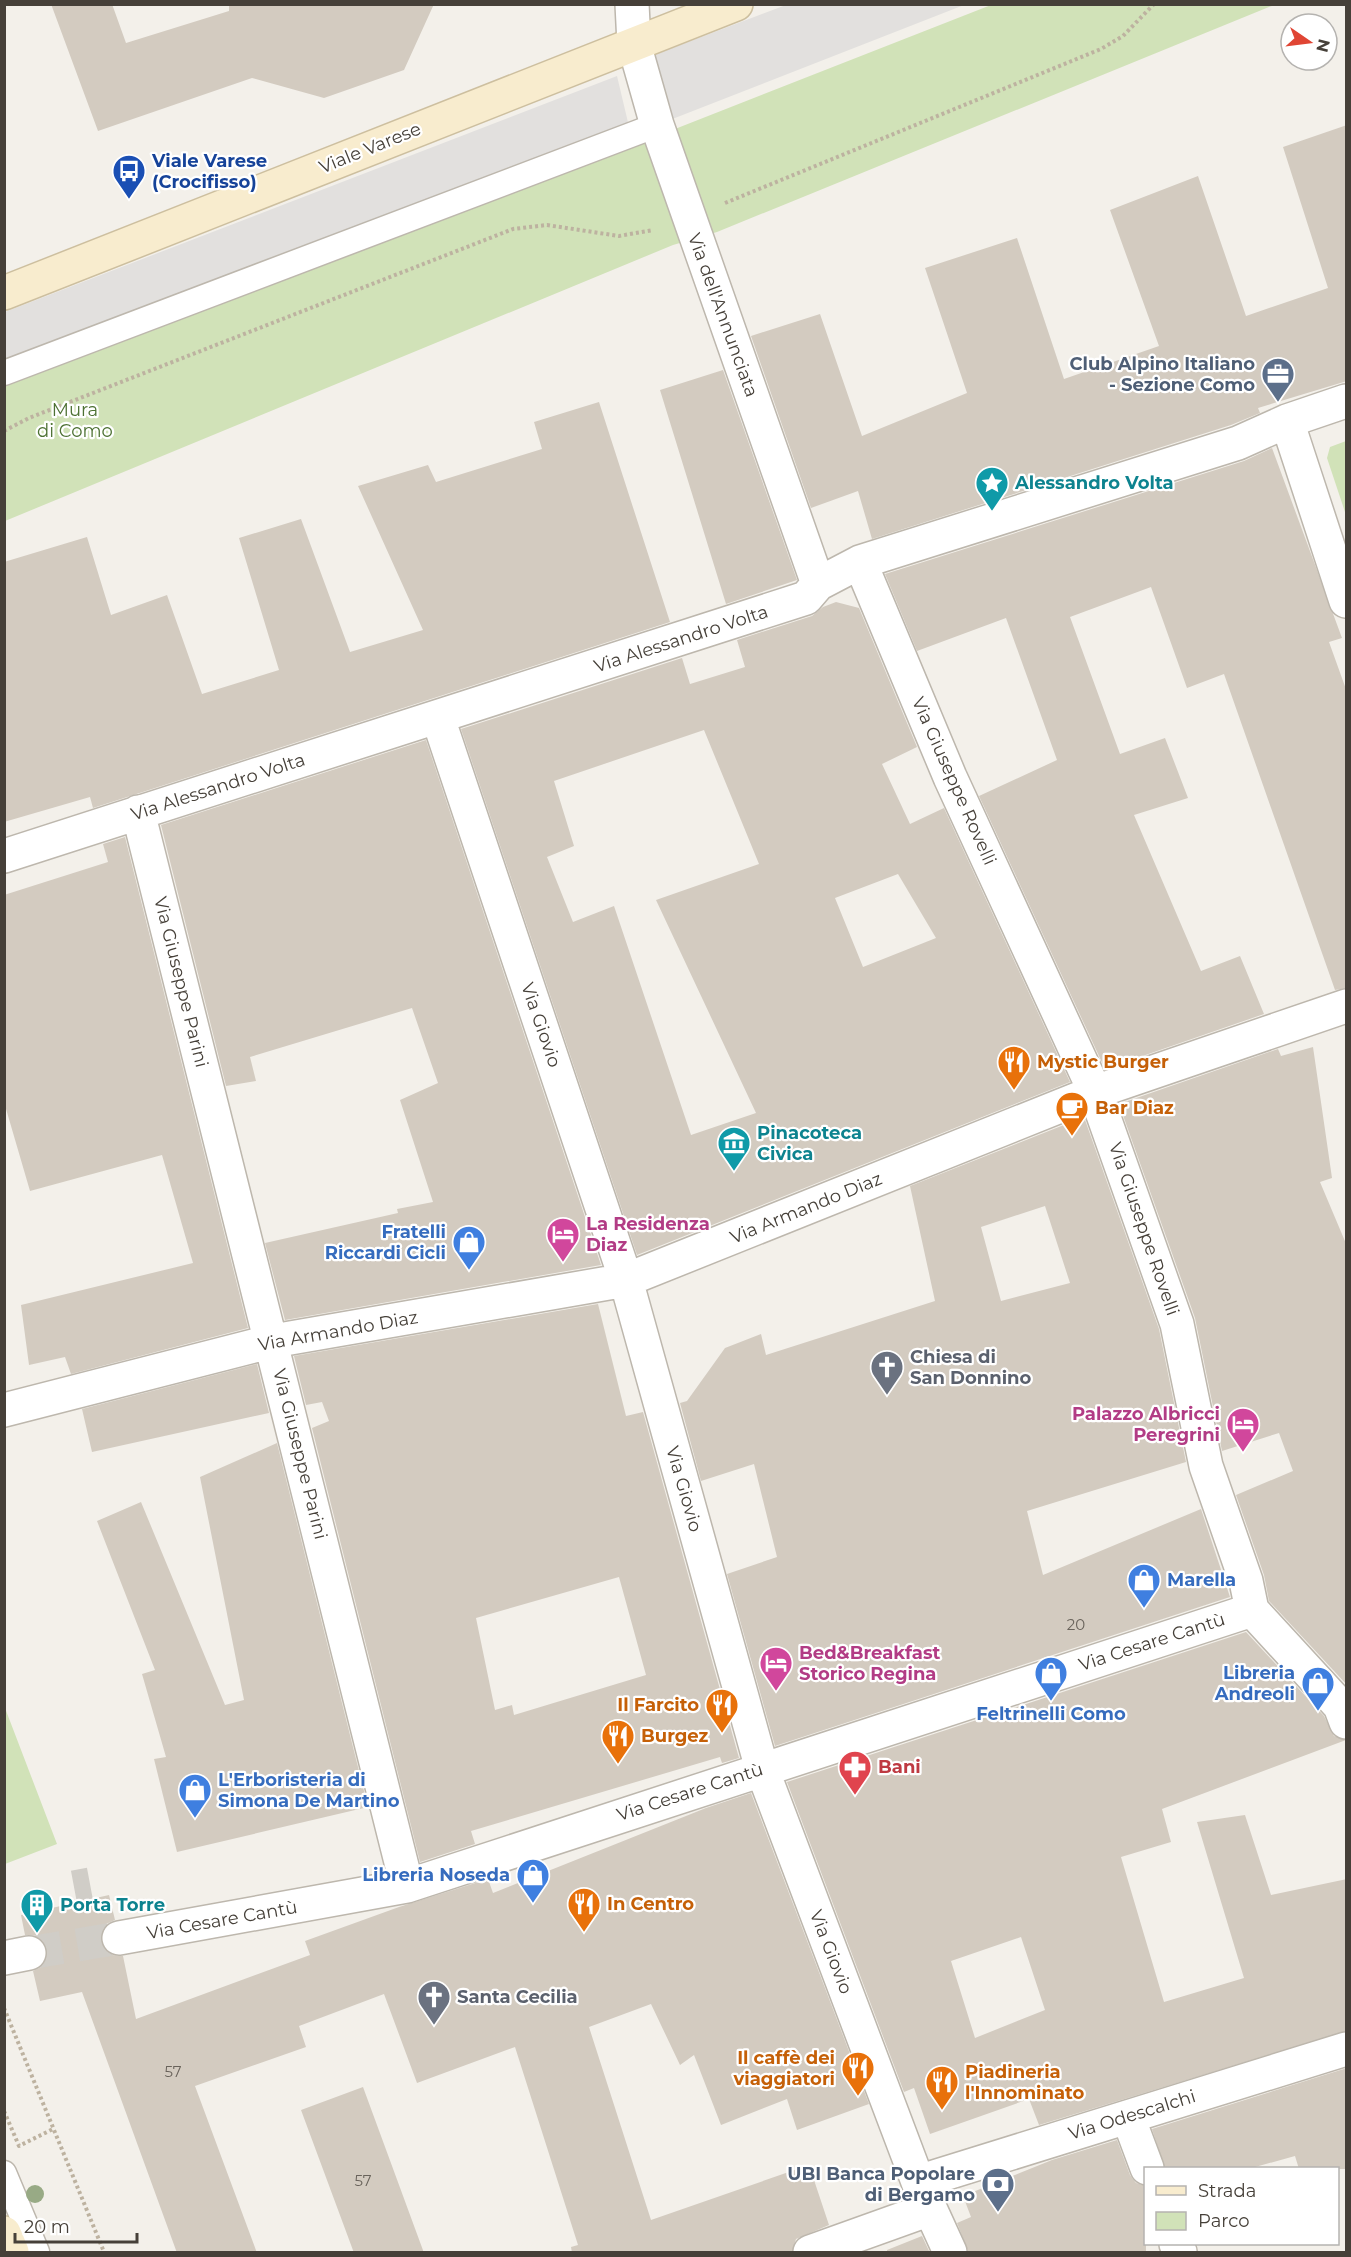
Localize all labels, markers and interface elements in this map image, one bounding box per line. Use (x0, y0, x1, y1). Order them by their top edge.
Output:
north arrow (1279, 12, 1339, 72)
text: N (1312, 37, 1334, 54)
street label: Viale Varese (316, 118, 424, 178)
place label: Viale Varese (Crocifisso) (151, 150, 267, 193)
bus stop icon: Viale Varese (Crocifisso) (111, 153, 147, 200)
street label: Via dell'Annunciata (683, 230, 763, 400)
place label: Club Alpino Italiano - Sezione Como (1069, 353, 1255, 396)
office icon: Club Alpino Italiano - Sezione Como (1260, 356, 1296, 403)
park label: Mura di Como (37, 399, 113, 442)
place icon: Alessandro Volta (974, 465, 1010, 512)
place label: Alessandro Volta (1014, 472, 1174, 494)
street label: Via Alessandro Volta (591, 600, 771, 678)
street label: Via Giuseppe Rovelli (907, 693, 1001, 869)
street label: Via Alessandro Volta (128, 748, 308, 826)
street label: Via Giuseppe Parini (149, 894, 213, 1070)
street label: Via Giovio (516, 980, 566, 1070)
restaurant icon: Mystic Burger (996, 1044, 1032, 1091)
place label: Mystic Burger (1037, 1051, 1169, 1073)
cafe icon: Bar Diaz (1054, 1090, 1090, 1137)
place label: Bar Diaz (1095, 1097, 1174, 1119)
place label: Pinacoteca Civica (757, 1122, 862, 1165)
museum icon: Pinacoteca Civica (716, 1125, 752, 1172)
street label: Via Giuseppe Rovelli (1104, 1139, 1184, 1319)
street label: Via Armando Diaz (727, 1167, 885, 1249)
place label: La Residenza Diaz (586, 1213, 710, 1256)
hotel icon: La Residenza Diaz (545, 1216, 581, 1263)
place label: Fratelli Riccardi Cicli (325, 1221, 446, 1264)
shop icon: Fratelli Riccardi Cicli (451, 1224, 487, 1271)
street label: Via Armando Diaz (256, 1306, 420, 1356)
place label: Chiesa di San Donnino (910, 1346, 1032, 1389)
church icon: Chiesa di San Donnino (869, 1349, 905, 1396)
street label: Via Giuseppe Parini (268, 1366, 332, 1542)
place label: Palazzo Albricci Peregrini (1072, 1403, 1220, 1446)
hotel icon: Palazzo Albricci Peregrini (1225, 1406, 1261, 1453)
street label: Via Giovio (661, 1444, 707, 1534)
shop icon: Marella (1126, 1562, 1162, 1609)
place label: Marella (1167, 1569, 1236, 1591)
street label: Via Cesare Cantù (1076, 1608, 1228, 1676)
house number: 20 (1067, 1615, 1085, 1634)
place label: Bed&Breakfast Storico Regina (799, 1642, 940, 1685)
hotel icon: Bed&Breakfast Storico Regina (758, 1645, 794, 1692)
shop icon: Feltrinelli Como (1033, 1655, 1069, 1702)
place label: Libreria Andreoli (1214, 1662, 1295, 1705)
shop icon: Libreria Andreoli (1300, 1665, 1336, 1712)
restaurant icon: Il Farcito (704, 1687, 740, 1734)
place label: Il Farcito (617, 1694, 699, 1716)
place label: Feltrinelli Como (976, 1703, 1126, 1725)
restaurant icon: Burgez (600, 1718, 636, 1765)
place label: Burgez (641, 1725, 709, 1747)
pharmacy icon: Bani (837, 1749, 873, 1796)
place label: Bani (878, 1756, 921, 1778)
street label: Via Cesare Cantù (614, 1758, 766, 1826)
place label: L'Erboristeria di Simona De Martino (218, 1769, 400, 1812)
shop icon: L'Erboristeria di Simona De Martino (177, 1772, 213, 1819)
shop icon: Libreria Noseda (515, 1857, 551, 1904)
place label: Libreria Noseda (362, 1864, 510, 1886)
restaurant icon: In Centro (566, 1886, 602, 1933)
building icon: Porta Torre (19, 1887, 55, 1934)
place label: In Centro (607, 1893, 694, 1915)
place label: Porta Torre (60, 1894, 165, 1916)
street label: Via Cesare Cantù (145, 1896, 299, 1944)
street label: Via Giovio (805, 1907, 857, 1997)
church icon: Santa Cecilia (416, 1979, 452, 2026)
place label: Santa Cecilia (457, 1986, 578, 2008)
place label: Il caffè dei viaggiatori (732, 2047, 835, 2090)
restaurant icon: Il caffè dei viaggiatori (840, 2050, 876, 2097)
place label: Piadineria l'Innominato (965, 2061, 1085, 2104)
house number: 57 (164, 2062, 182, 2081)
restaurant icon: Piadineria l'Innominato (924, 2064, 960, 2111)
street label: Via Odescalchi (1066, 2085, 1198, 2145)
place label: UBI Banca Popolare di Bergamo (787, 2163, 975, 2206)
bank icon: UBI Banca Popolare di Bergamo (980, 2166, 1016, 2213)
legend (1144, 2167, 1339, 2245)
house number: 57 (354, 2171, 372, 2190)
text: Strada (1198, 2180, 1256, 2202)
scale bar (15, 2206, 136, 2244)
text: Parco (1198, 2210, 1250, 2232)
text: 20 m (24, 2216, 70, 2238)

